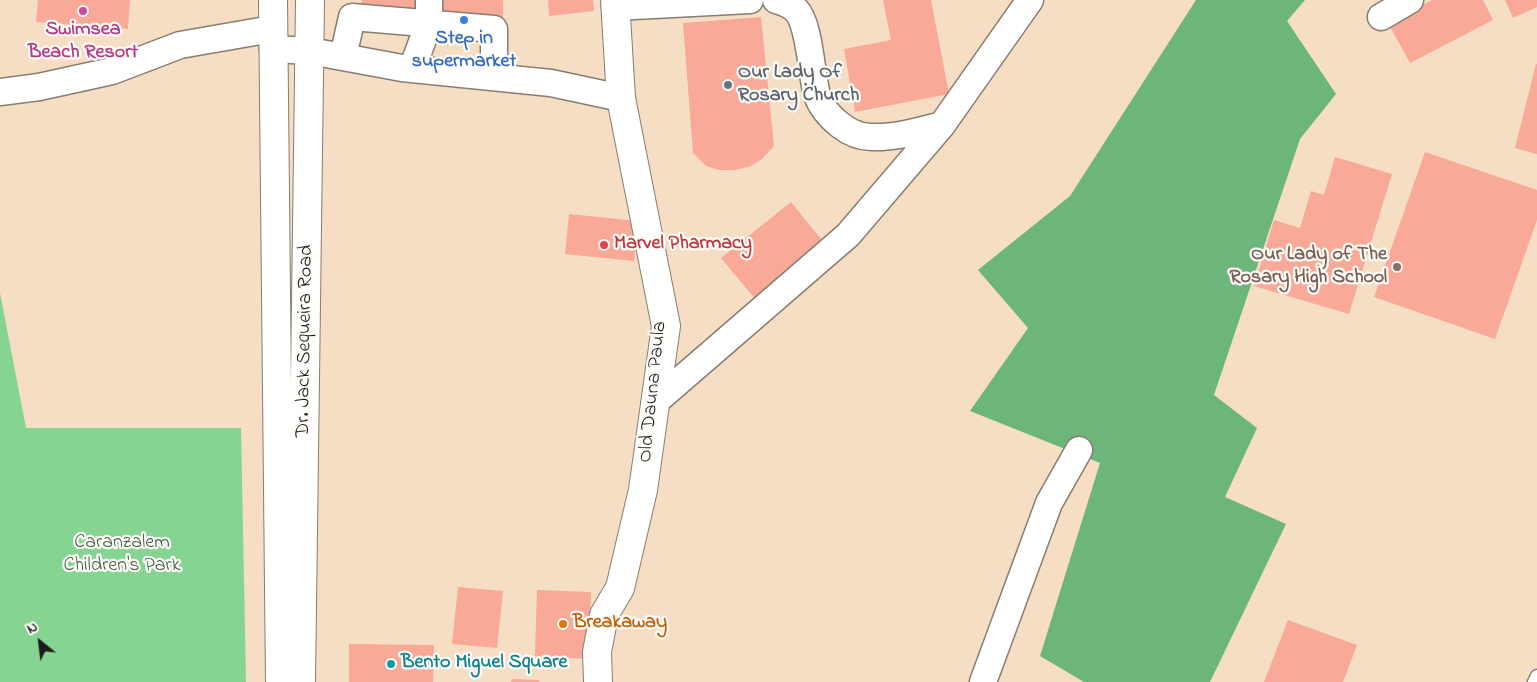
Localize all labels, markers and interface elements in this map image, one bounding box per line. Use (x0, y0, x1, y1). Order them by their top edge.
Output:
marker: Swimsea Beach Resort (77, 5, 89, 17)
marker: Step in supermarket (458, 14, 470, 26)
place label: Swimsea Beach Resort (28, 19, 138, 66)
place label: Step in supermarket (412, 28, 516, 75)
place label: Our Lady Of Rosary Church (738, 62, 859, 109)
marker: Our Lady Of Rosary Church (722, 79, 734, 91)
place label: Marvel Pharmacy (614, 233, 752, 257)
marker: Marvel Pharmacy (598, 239, 610, 251)
street label: Dr. Jack Sequeira Road (292, 244, 320, 438)
place label: Our Lady of The Rosary High School (1230, 244, 1387, 291)
marker: Our Lady of The Rosary High School (1391, 261, 1403, 273)
street label: Old Dauna Paula (635, 320, 673, 464)
park label: Caranzalem Children's Park (63, 532, 181, 579)
place label: Breakaway (573, 612, 667, 636)
north arrow (15, 617, 65, 667)
text: N (23, 617, 42, 640)
marker: Breakaway (557, 618, 569, 630)
place label: Bento Miguel Square (401, 652, 567, 676)
marker: Bento Miguel Square (385, 658, 397, 670)

